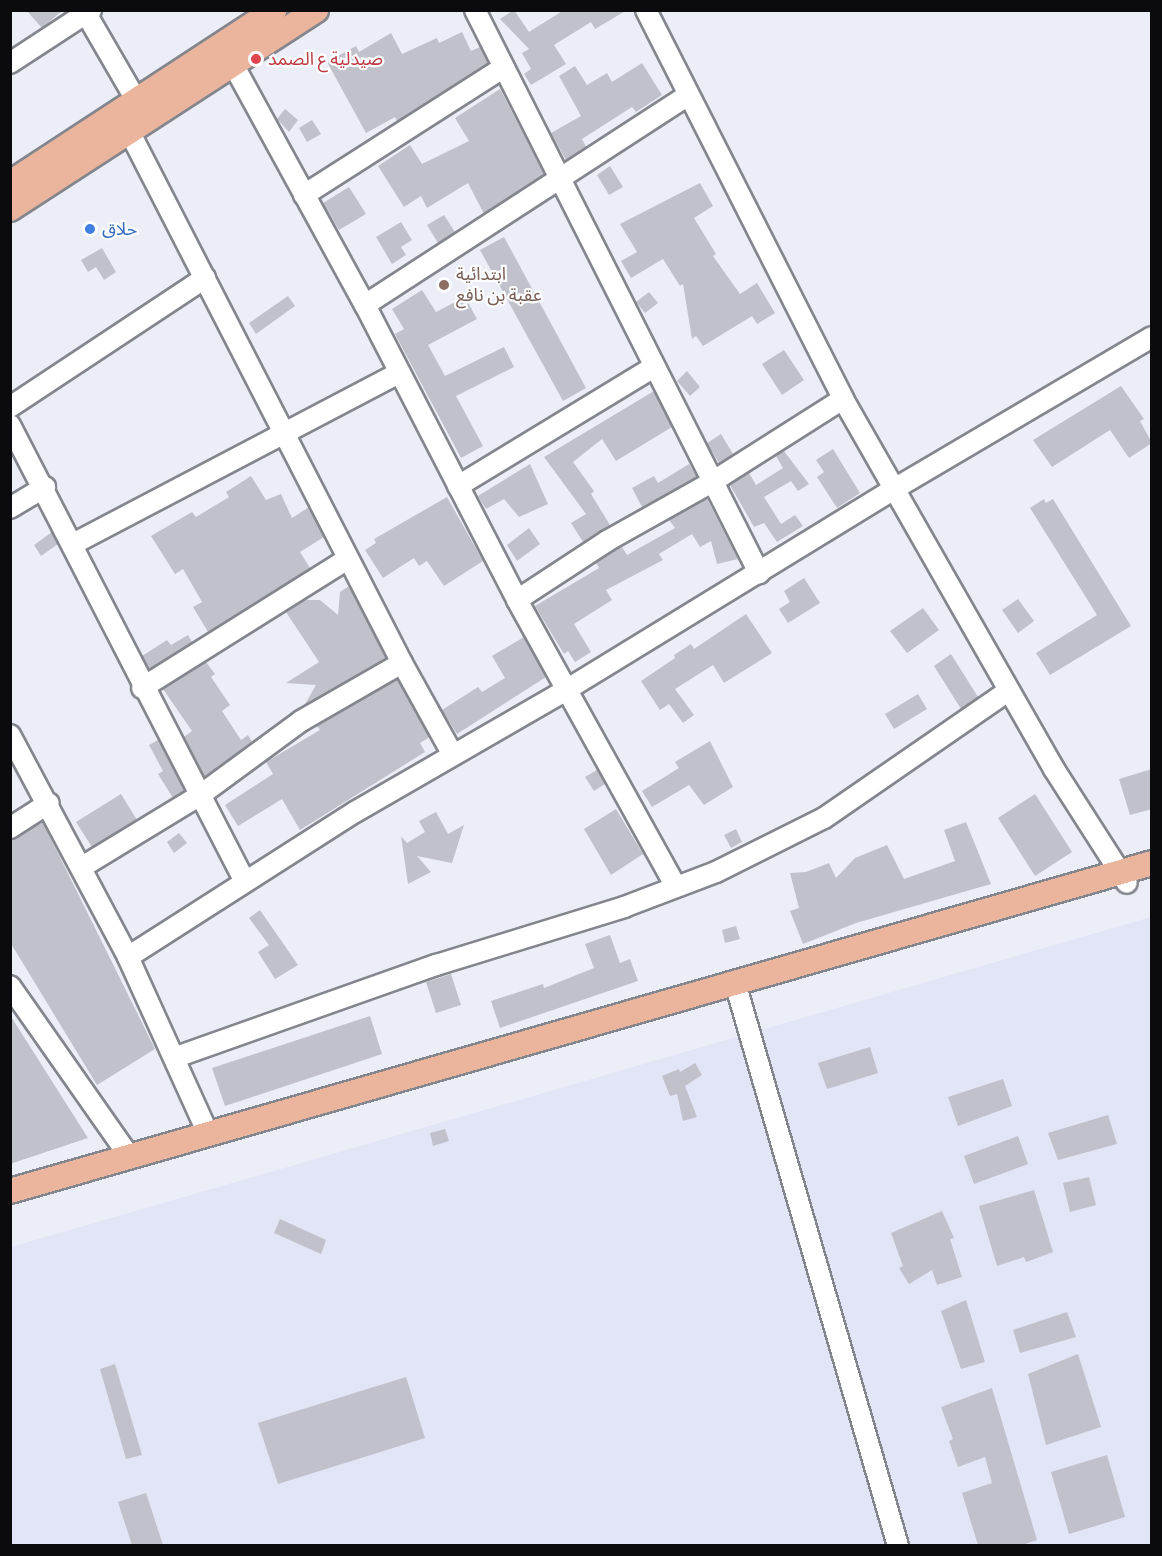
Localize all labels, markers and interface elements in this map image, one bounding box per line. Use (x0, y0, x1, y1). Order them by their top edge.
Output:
place label: صيدلية ع الصمد (268, 48, 383, 70)
marker: صيدلية ع الصمد (249, 52, 263, 66)
place label: حلاق (102, 218, 137, 240)
marker: حلاق (83, 222, 97, 236)
place label: ابتدائية عقبة بن نافع (456, 264, 542, 306)
marker: ابتدائية عقبة بن نافع (437, 278, 451, 292)

